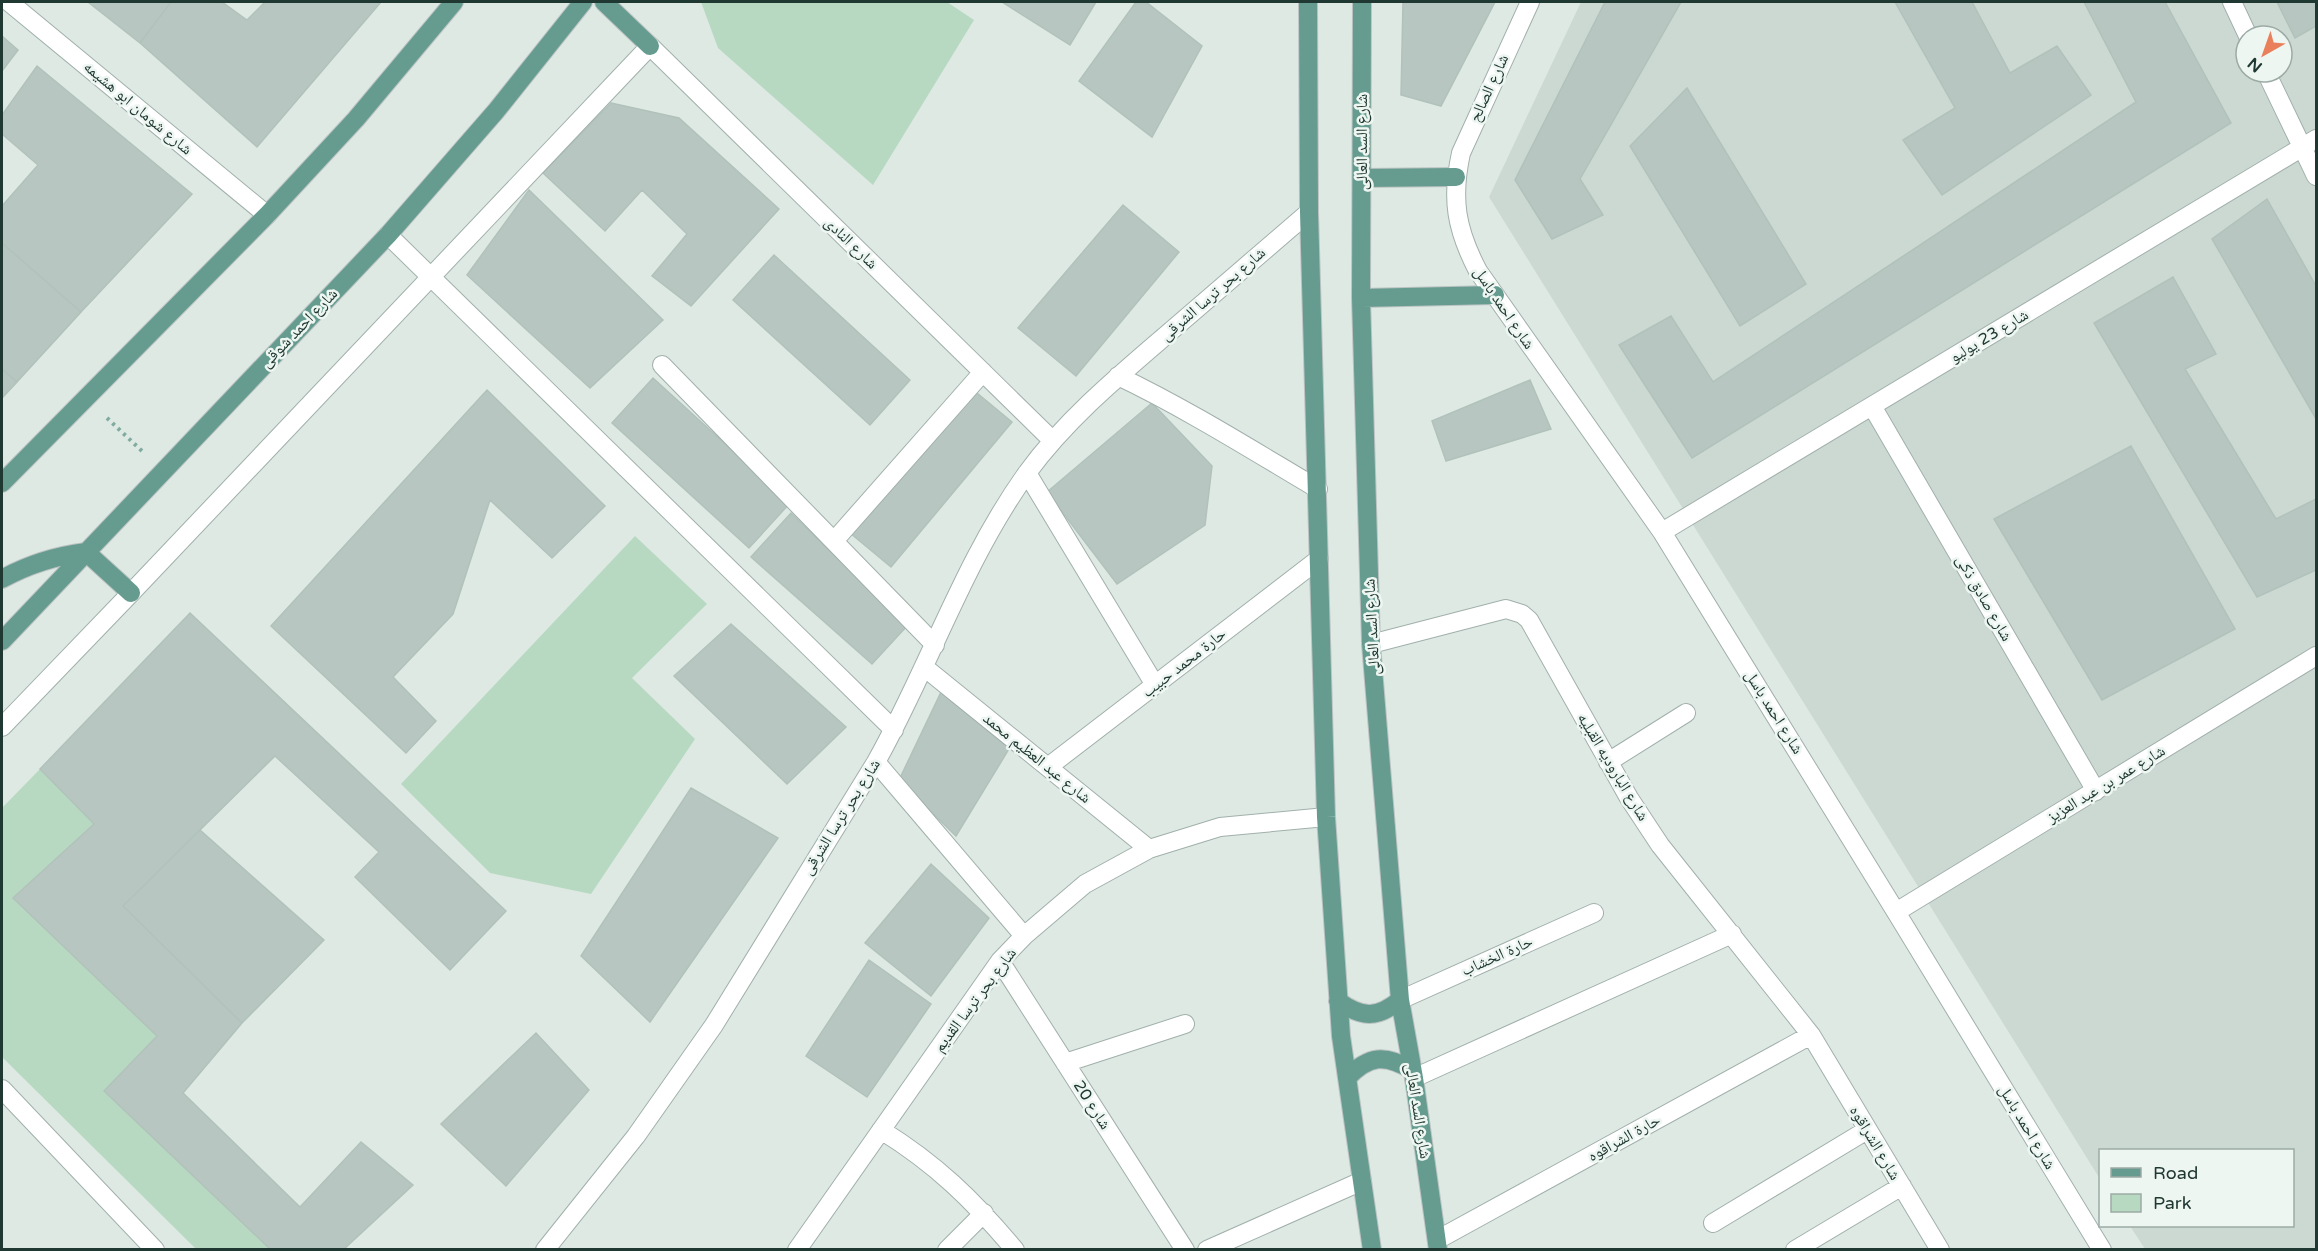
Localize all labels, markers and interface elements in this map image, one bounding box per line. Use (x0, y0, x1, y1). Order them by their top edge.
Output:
north arrow (2234, 24, 2294, 84)
street label: شارع الصالح (1465, 51, 1513, 125)
text: N (2244, 53, 2266, 77)
street label: شارع شومان ابو هشيمه (80, 57, 196, 159)
street label: شارع السد العالى (1352, 94, 1372, 190)
street label: شارع النادى (820, 213, 882, 273)
street label: شارع بحر ترسا الشرقى (1156, 243, 1270, 345)
street label: شارع احمد باسل (1469, 263, 1539, 353)
street label: شارع احمد شوقى (256, 284, 342, 372)
street label: شارع 23 يوليو (1946, 305, 2032, 367)
street label: شارع صادق ذكى (1951, 551, 2017, 645)
street label: شارع السد العالى (1359, 578, 1385, 676)
street label: حارة محمد حبيب (1138, 624, 1230, 702)
street label: شارع احمد باسل (1740, 666, 1808, 758)
street label: شارع عبد العظيم محمد (979, 708, 1095, 808)
street label: شارع الباروديه القبليه (1573, 709, 1653, 825)
street label: شارع عمر بن عبد العزيز (2042, 741, 2169, 828)
street label: شارع بحر ترسا الشرقى (797, 755, 885, 879)
street label: حارة الخشاب (1458, 931, 1536, 981)
street label: شارع بحر ترسا القديم (929, 944, 1021, 1056)
street label: شارع السد العالى (1401, 1062, 1435, 1160)
street label: شارع 20 (1069, 1077, 1115, 1133)
street label: شارع احمد باسل (1994, 1081, 2060, 1173)
street label: شارع الشراقوه (1845, 1102, 1905, 1184)
street label: حارة الشراقوه (1584, 1110, 1664, 1166)
legend (2099, 1149, 2294, 1227)
text: Road (2153, 1162, 2198, 1184)
text: Park (2153, 1192, 2192, 1214)

